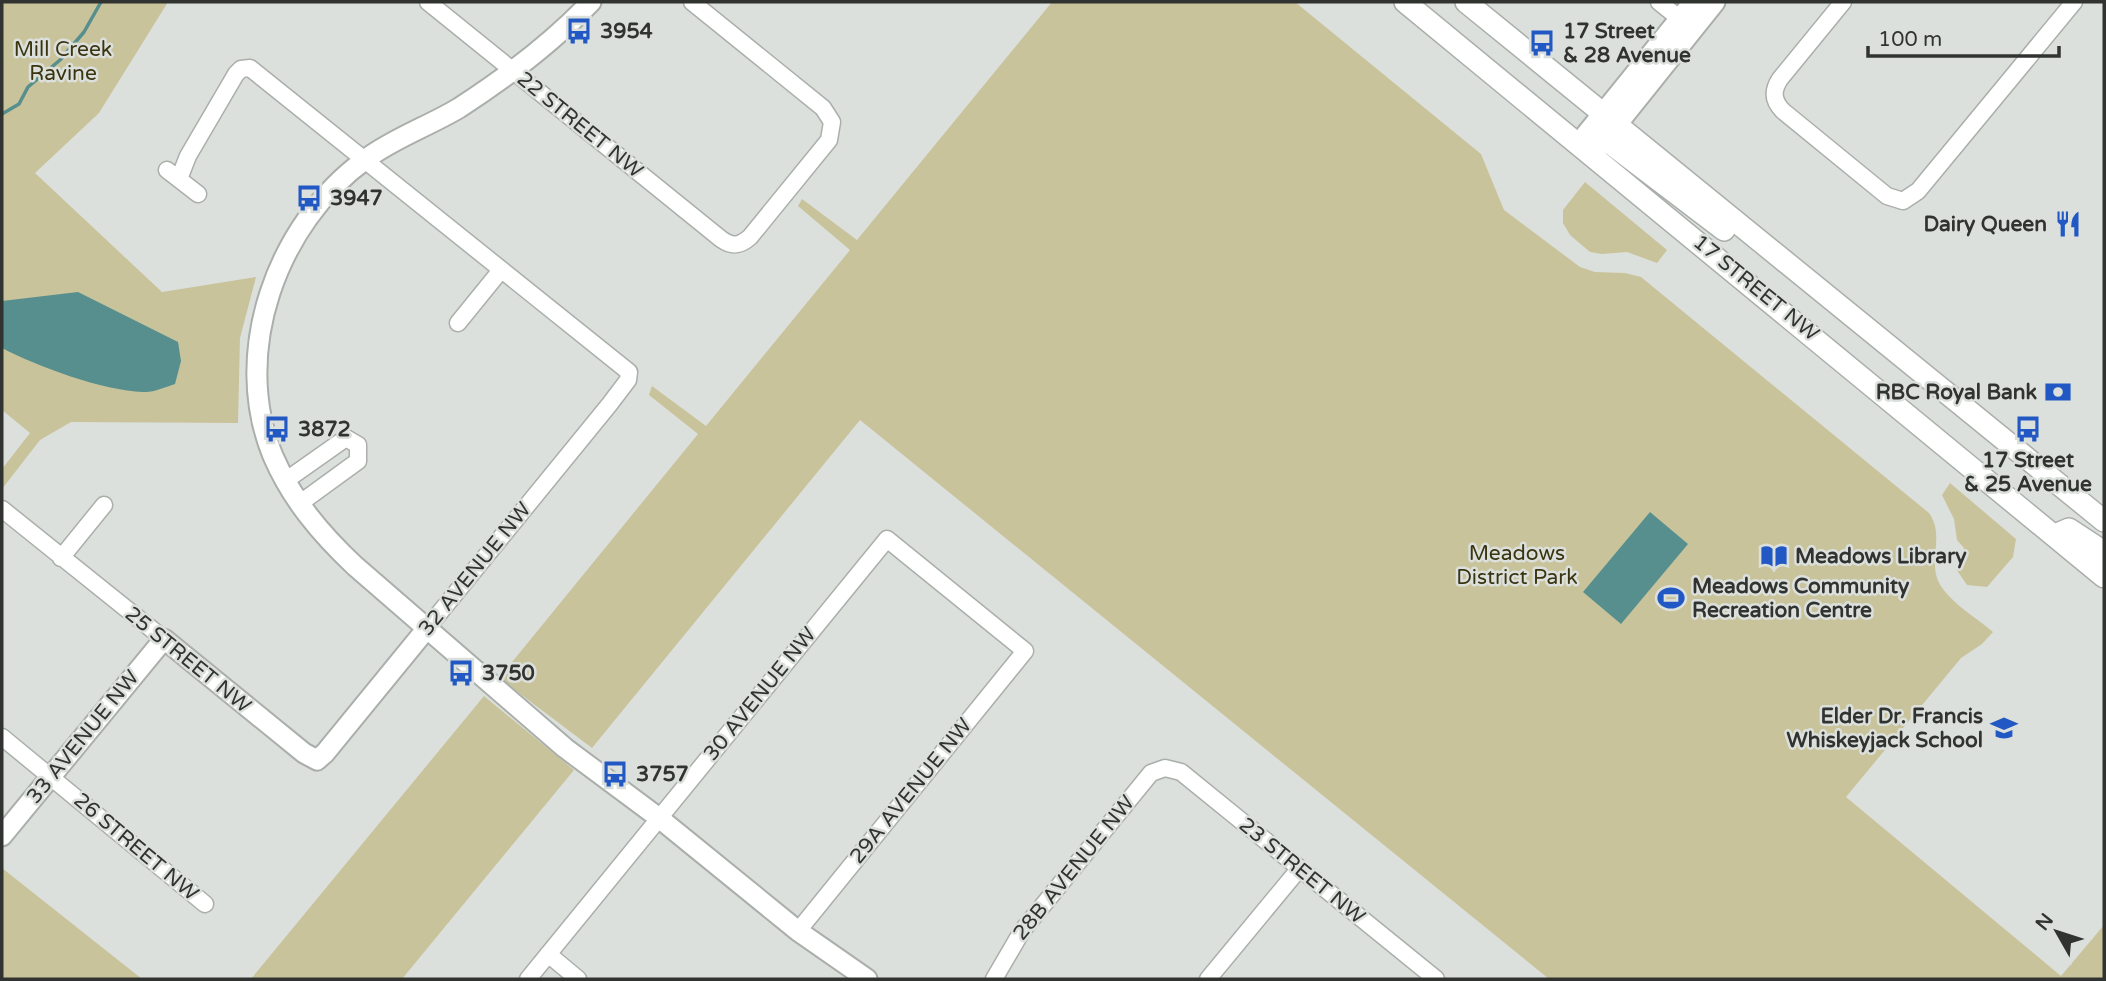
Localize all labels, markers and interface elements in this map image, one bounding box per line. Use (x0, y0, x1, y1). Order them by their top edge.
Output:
scale bar (1868, 14, 2059, 58)
bus stop icon: 3954 (564, 16, 594, 46)
place label: 3954 (600, 19, 653, 44)
place label: 17 Street & 28 Avenue (1563, 19, 1691, 68)
text: 100 m (1878, 27, 1942, 52)
bus stop icon: 17 Street & 28 Avenue (1527, 28, 1557, 58)
park label: Mill Creek Ravine (14, 37, 112, 86)
street label: 22 STREET NW (512, 67, 648, 183)
bus stop icon: 3947 (294, 183, 324, 213)
place label: 3947 (330, 186, 383, 211)
restaurant icon: Dairy Queen (2053, 209, 2083, 239)
place label: Dairy Queen (1923, 212, 2047, 237)
street label: 17 STREET NW (1688, 230, 1824, 346)
bank icon: RBC Royal Bank (2043, 377, 2073, 407)
place label: RBC Royal Bank (1876, 380, 2038, 405)
bus stop icon: 3872 (262, 414, 292, 444)
bus stop icon: 17 Street & 25 Avenue (2013, 414, 2043, 444)
place label: 3872 (298, 417, 351, 442)
place label: 17 Street & 25 Avenue (1964, 448, 2092, 497)
street label: 32 AVENUE NW (414, 497, 536, 641)
park label: Meadows District Park (1456, 541, 1578, 590)
library icon: Meadows Library (1759, 541, 1789, 571)
place label: Meadows Library (1795, 544, 1967, 569)
place label: Meadows Community Recreation Centre (1692, 574, 1910, 623)
sports icon: Meadows Community Recreation Centre (1656, 583, 1686, 613)
street label: 25 STREET NW (120, 602, 256, 718)
street label: 30 AVENUE NW (699, 622, 821, 766)
bus stop icon: 3750 (446, 658, 476, 688)
place label: 3750 (482, 661, 535, 686)
street label: 33 AVENUE NW (22, 665, 144, 809)
place label: Elder Dr. Francis Whiskeyjack School (1786, 704, 1983, 753)
street label: 29A AVENUE NW (845, 713, 977, 869)
school or university icon: Elder Dr. Francis Whiskeyjack School (1989, 713, 2019, 743)
bus stop icon: 3757 (600, 759, 630, 789)
place label: 3757 (636, 762, 689, 787)
street label: 26 STREET NW (69, 788, 203, 906)
street label: 28B AVENUE NW (1008, 791, 1140, 945)
street label: 23 STREET NW (1234, 813, 1370, 929)
north arrow (2022, 897, 2092, 967)
text: N (2031, 909, 2058, 935)

